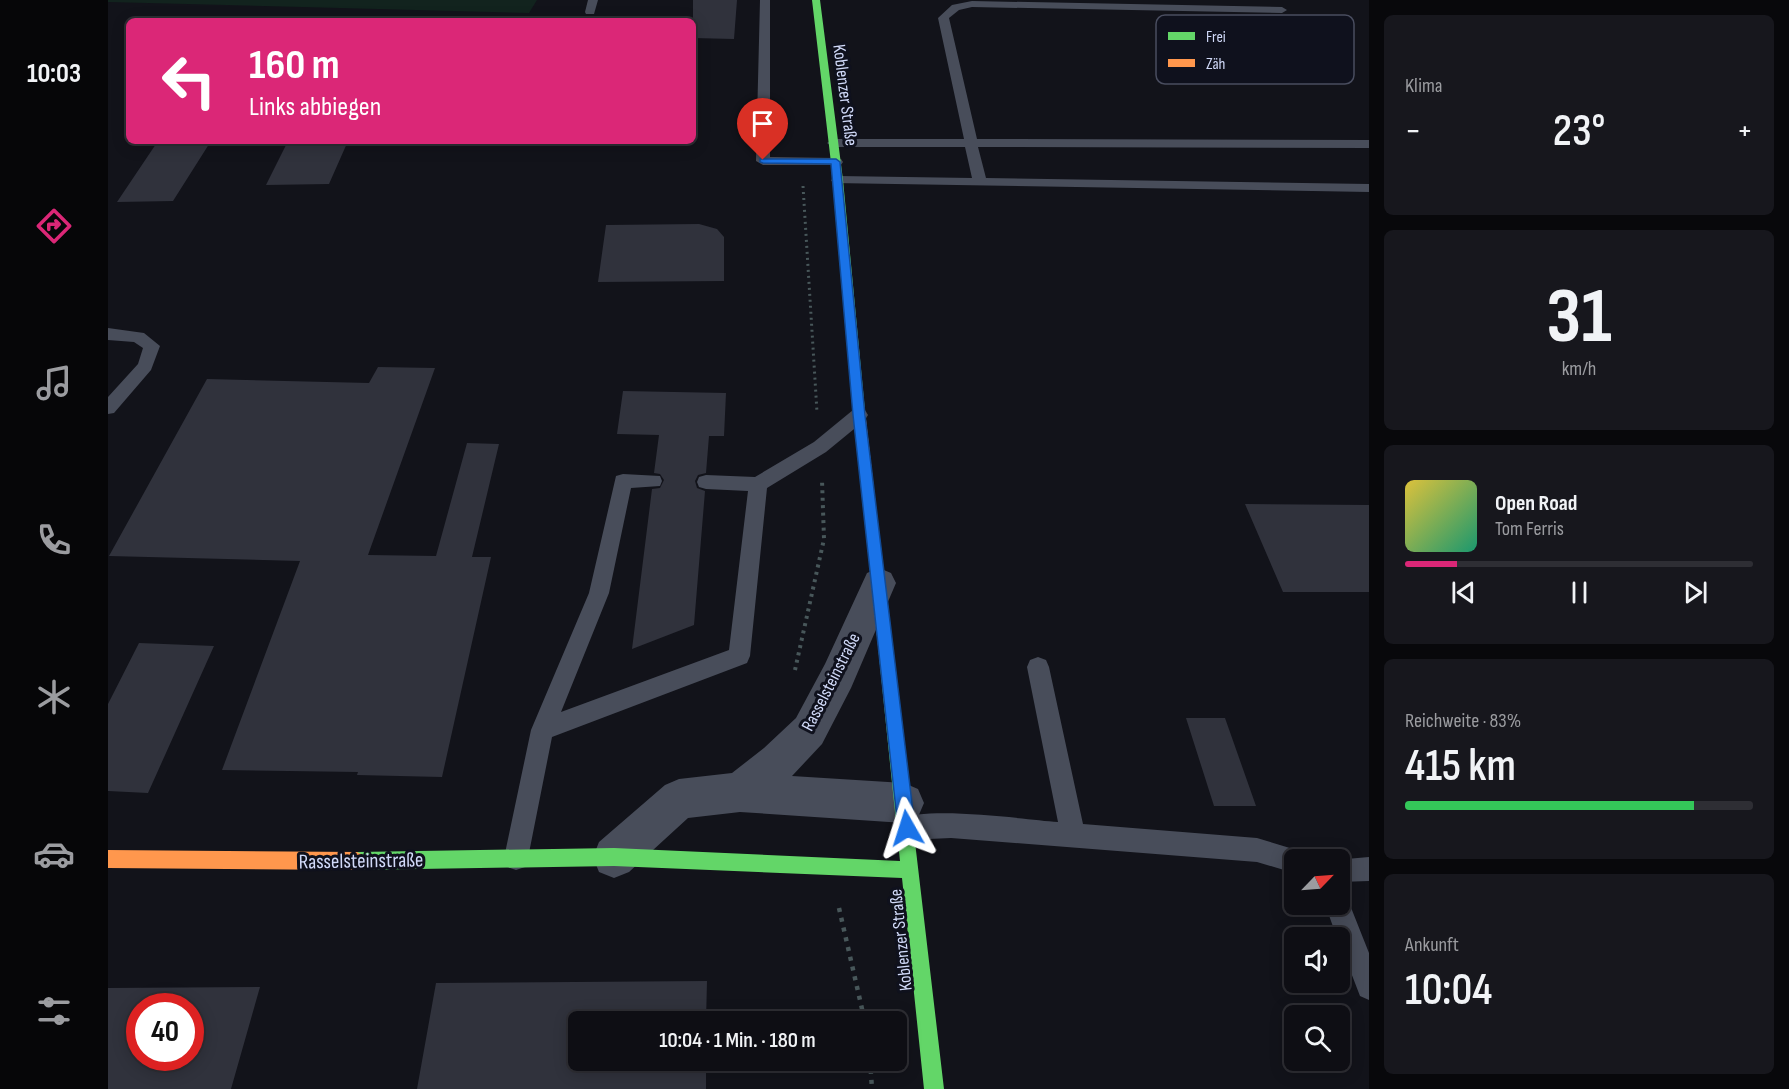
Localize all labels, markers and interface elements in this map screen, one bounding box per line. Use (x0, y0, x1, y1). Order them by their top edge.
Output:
legend (1156, 15, 1354, 84)
text: Frei (1206, 28, 1226, 47)
text: 160 m (249, 40, 340, 91)
icon: left (150, 42, 228, 120)
street label: Koblenzer Straße (828, 43, 862, 147)
text: Zäh (1206, 55, 1225, 74)
text: 10:03 (27, 58, 81, 90)
text: Klima (1405, 74, 1443, 98)
text: Links abbiegen (249, 91, 381, 123)
pin (737, 98, 788, 160)
text: 23° (1553, 104, 1605, 159)
icon: arrive (746, 107, 779, 140)
text: − (1405, 111, 1421, 151)
text: + (1737, 111, 1753, 151)
icon: directions (33, 205, 75, 247)
text: 31 (1546, 271, 1612, 364)
text: km/h (1562, 357, 1596, 381)
icon: music (33, 362, 75, 404)
text: Open Road (1495, 490, 1577, 517)
text: Tom Ferris (1495, 517, 1564, 541)
icon: phone (33, 519, 75, 561)
icon: previous (1447, 576, 1480, 609)
icon: pause (1563, 576, 1596, 609)
icon: next (1679, 576, 1712, 609)
street label: Rasselsteinstraße (797, 630, 865, 734)
icon: climate (33, 676, 75, 718)
text: Reichweite · 83% (1405, 709, 1521, 733)
text: 415 km (1405, 739, 1516, 794)
position arrow (875, 796, 939, 860)
icon: car (33, 833, 75, 875)
street label: Rasselsteinstraße (298, 847, 424, 875)
north arrow (1284, 849, 1350, 915)
map controls (1284, 849, 1350, 1071)
street label: Koblenzer Straße (885, 888, 917, 992)
button: sound (1284, 927, 1350, 993)
text: Ankunft (1405, 933, 1459, 957)
text: 10:04 (1405, 963, 1492, 1018)
icon: filters (33, 990, 75, 1032)
speed limit sign: 40 (126, 993, 204, 1071)
button: search (1284, 1005, 1350, 1071)
text: 10:04 · 1 Min. · 180 m (659, 1027, 816, 1054)

